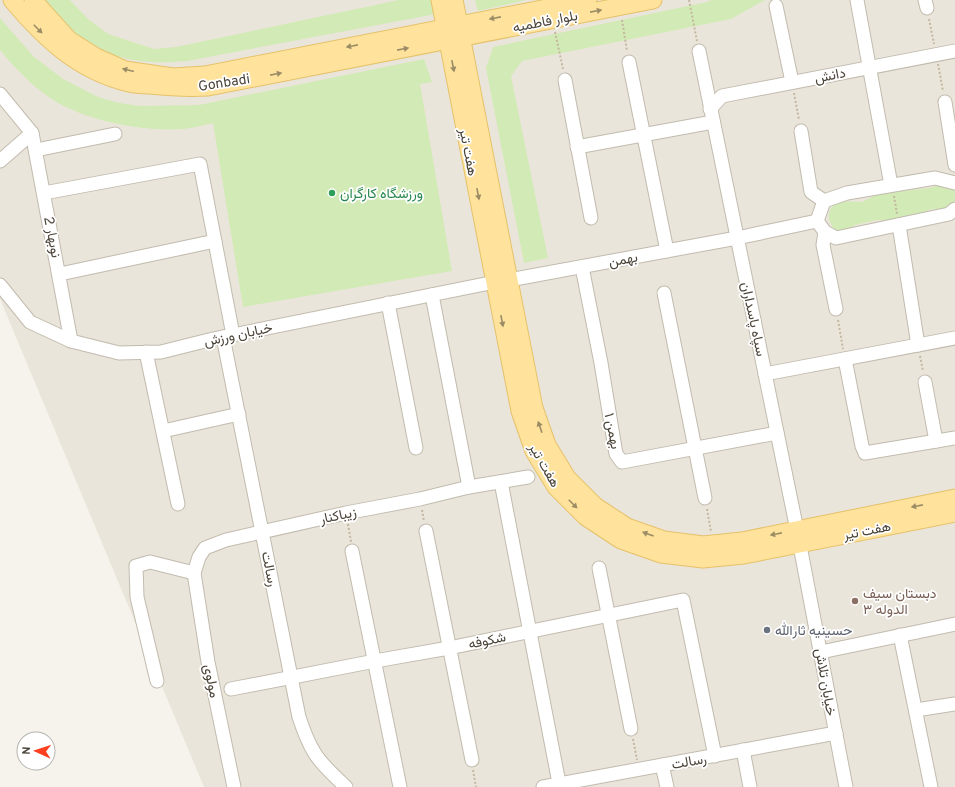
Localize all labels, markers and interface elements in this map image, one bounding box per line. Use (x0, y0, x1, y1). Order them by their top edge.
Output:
street label: بلوار فاطمیه (511, 8, 579, 37)
one-way arrow (590, 8, 602, 14)
one-way arrow (488, 16, 501, 22)
one-way arrow (33, 24, 43, 34)
one-way arrow (346, 43, 358, 49)
one-way arrow (397, 45, 409, 51)
one-way arrow (450, 60, 456, 72)
street label: دانش (813, 65, 848, 88)
one-way arrow (121, 67, 133, 73)
one-way arrow (270, 70, 282, 76)
street label: Gonbadi (197, 71, 251, 96)
street label: هفت تیر (454, 126, 481, 178)
place label: ورزشگاه کارگران (340, 186, 423, 203)
marker: ورزشگاه کارگران (327, 188, 337, 198)
one-way arrow (475, 188, 481, 200)
street label: نوبهار 2 (39, 215, 64, 259)
street label: بهمن (607, 250, 639, 271)
street label: سپاه پاسداران (736, 280, 769, 358)
one-way arrow (500, 315, 506, 328)
street label: خیابان ورزش (202, 320, 274, 351)
street label: بهمن ۱ (600, 412, 623, 451)
one-way arrow (537, 420, 543, 432)
street label: هفت تیر (524, 440, 563, 491)
one-way arrow (568, 499, 578, 509)
one-way arrow (911, 503, 923, 509)
street label: زیباکنار (317, 504, 358, 529)
street label: هفت تیر (841, 518, 893, 545)
one-way arrow (641, 531, 653, 537)
one-way arrow (769, 531, 782, 537)
street label: رسالت (257, 550, 280, 589)
place label: دبستان سیف الدوله ۳ (863, 586, 937, 619)
marker: دبستان سیف الدوله ۳ (850, 596, 860, 606)
place label: حسینیه ثارالله (775, 622, 852, 640)
marker: حسینیه ثارالله (762, 625, 772, 635)
street label: شکوفه (467, 629, 508, 654)
street label: خیابان تلاش (810, 647, 839, 717)
street label: مولوی (199, 663, 222, 700)
north arrow (16, 731, 56, 771)
text: N (20, 746, 34, 755)
street label: رسالت (670, 751, 708, 774)

